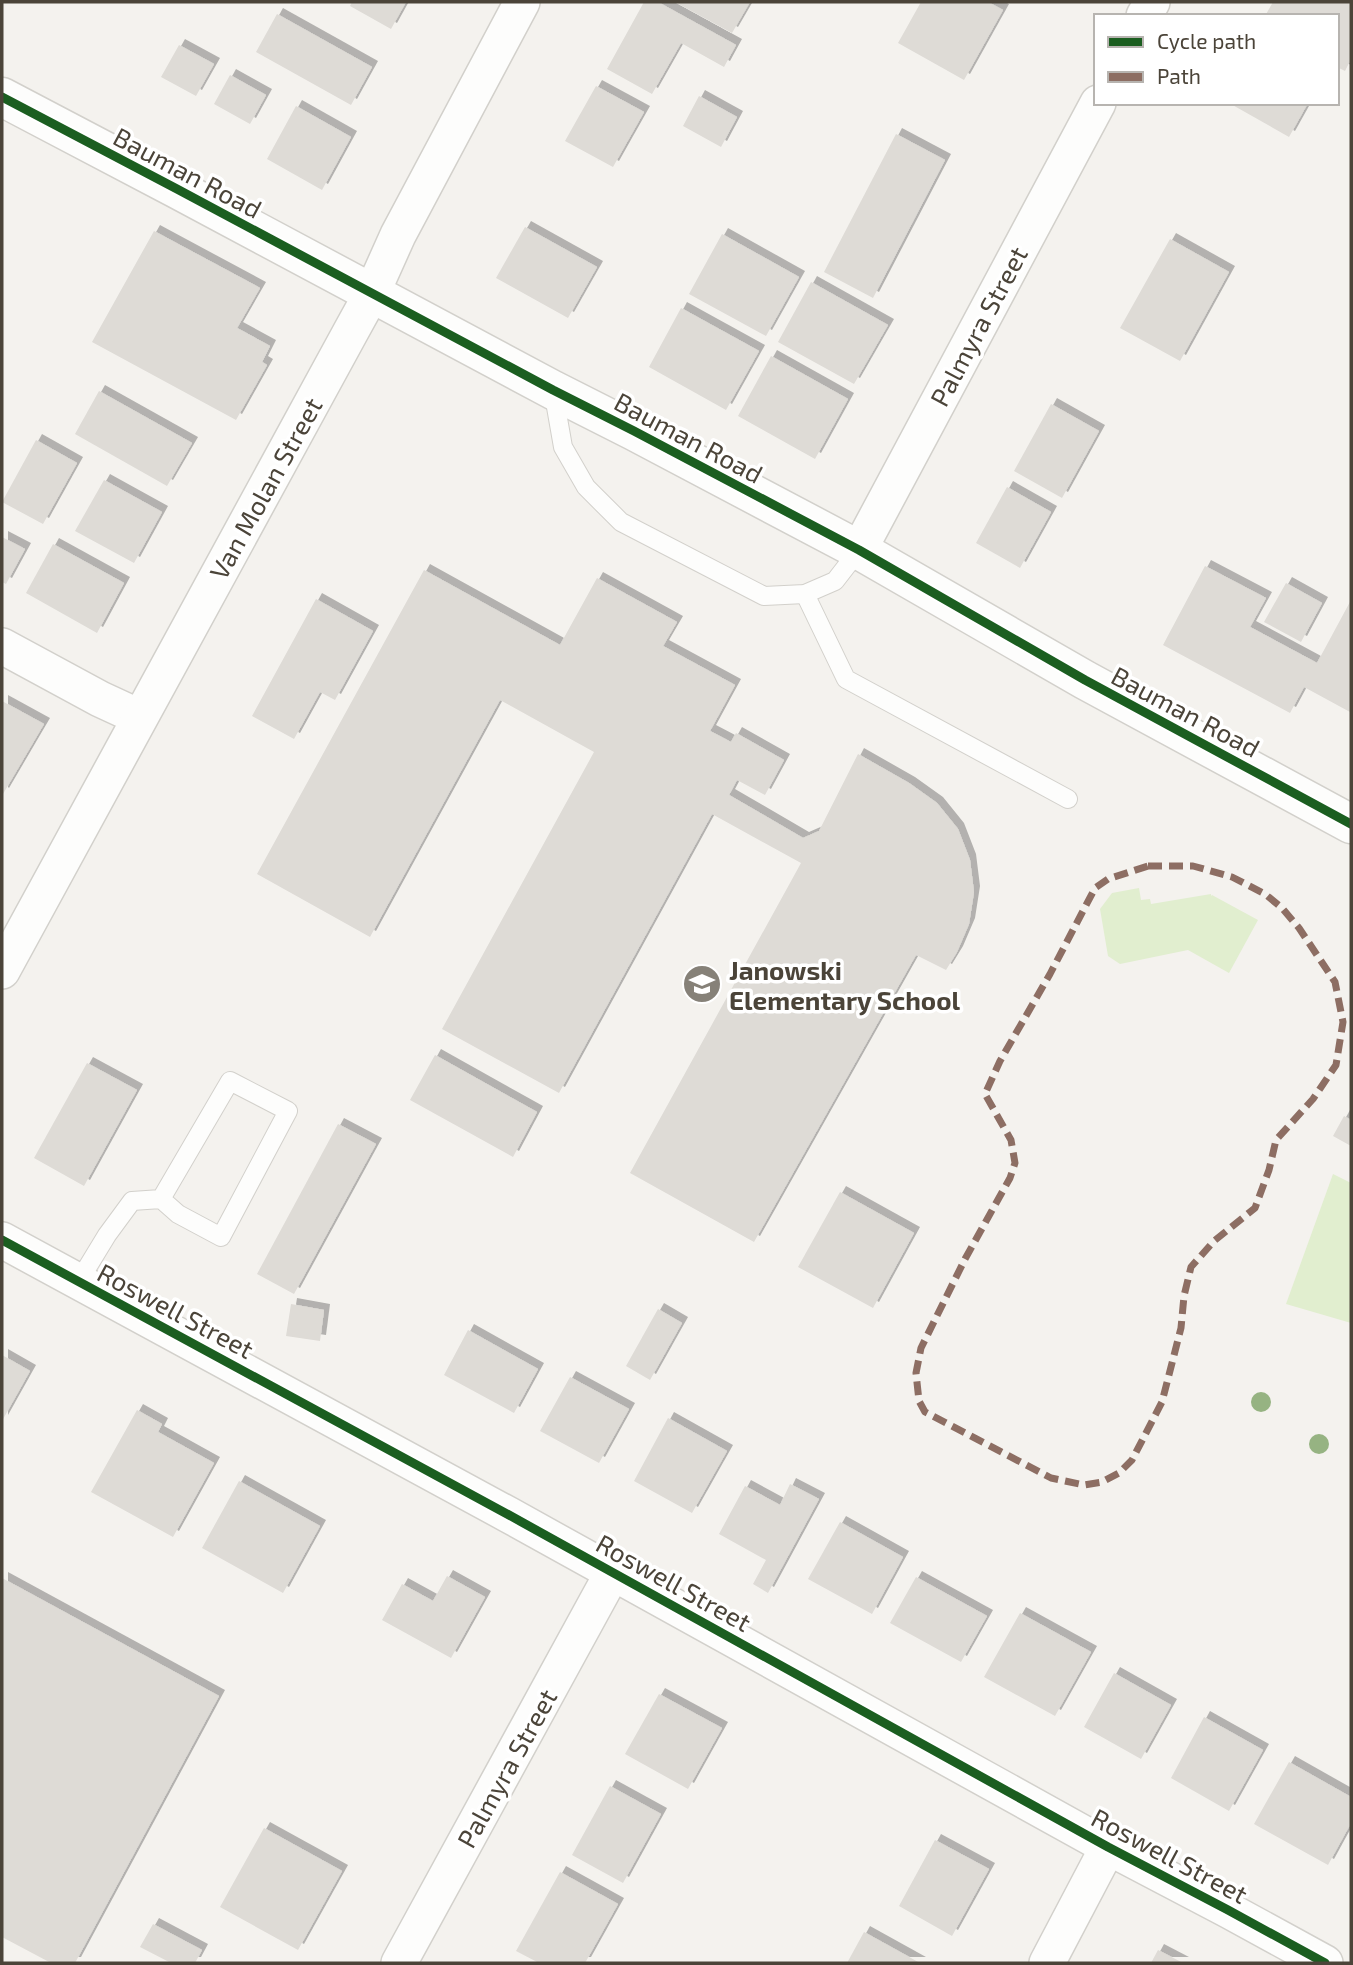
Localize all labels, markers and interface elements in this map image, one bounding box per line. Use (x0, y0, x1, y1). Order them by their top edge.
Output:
legend (1094, 14, 1339, 105)
text: Cycle path (1157, 28, 1256, 53)
text: Path (1157, 63, 1201, 88)
street label: Bauman Road (109, 120, 267, 224)
street label: Palmyra Street (923, 241, 1033, 411)
street label: Bauman Road (610, 385, 768, 489)
street label: Van Molan Street (202, 392, 328, 584)
street label: Bauman Road (1107, 659, 1265, 763)
place label: Janowski Elementary School (729, 954, 961, 1016)
school or university icon: Janowski Elementary School (681, 963, 723, 1005)
street label: Roswell Street (93, 1256, 259, 1364)
street label: Roswell Street (591, 1527, 757, 1637)
street label: Palmyra Street (450, 1683, 562, 1853)
street label: Roswell Street (1087, 1801, 1253, 1909)

